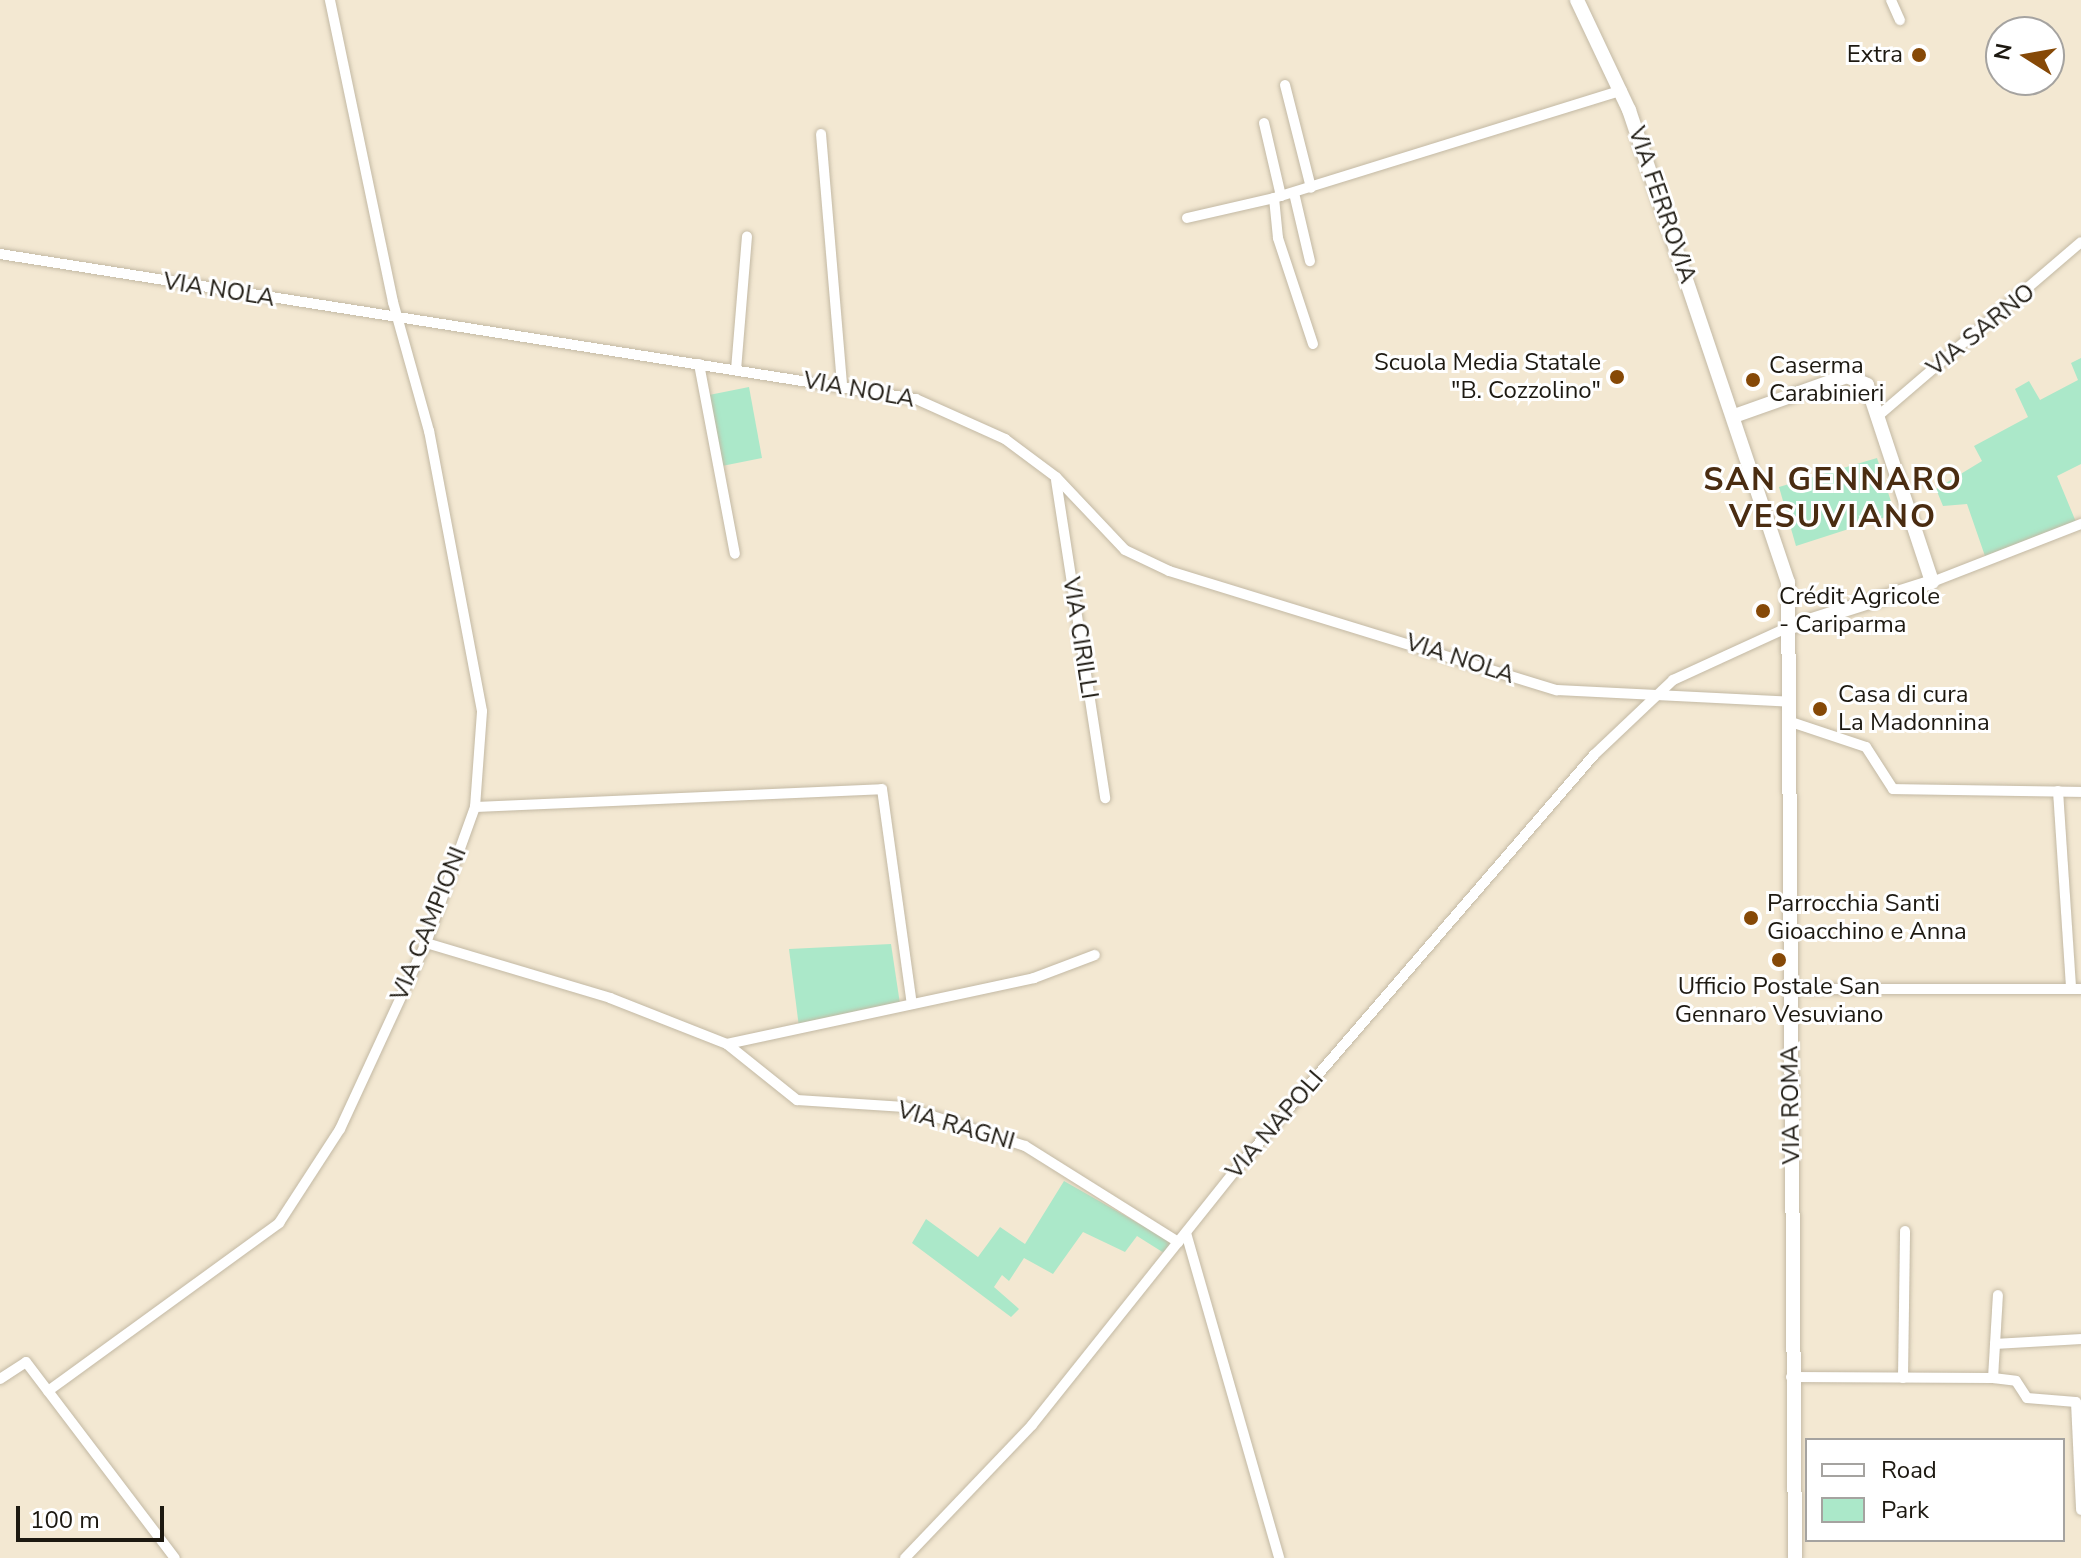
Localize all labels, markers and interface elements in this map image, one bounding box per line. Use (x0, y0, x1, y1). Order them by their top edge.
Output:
north arrow (1985, 16, 2065, 96)
place label: Extra (1847, 41, 1903, 69)
text: N (1987, 41, 2020, 63)
marker: Extra (1910, 46, 1928, 64)
street label: VIA FERROVIA (1622, 123, 1702, 287)
street label: VIA NOLA (161, 267, 277, 313)
street label: VIA SARNO (1921, 278, 2041, 382)
place label: Scuola Media Statale "B. Cozzolino" (1374, 349, 1601, 405)
place label: Caserma Carabinieri (1769, 352, 1884, 408)
street label: VIA NOLA (801, 366, 917, 414)
marker: Scuola Media Statale "B. Cozzolino" (1608, 368, 1626, 386)
marker: Caserma Carabinieri (1744, 371, 1762, 389)
district label: SAN GENNARO VESUVIANO (1703, 462, 1963, 537)
street label: VIA CIRILLI (1056, 575, 1104, 701)
place label: Crédit Agricole - Cariparma (1779, 583, 1940, 639)
marker: Crédit Agricole - Cariparma (1754, 602, 1772, 620)
street label: VIA NOLA (1402, 628, 1518, 690)
place label: Casa di cura La Madonnina (1838, 681, 1990, 737)
marker: Casa di cura La Madonnina (1809, 698, 1831, 720)
street label: VIA CAMPIONI (385, 843, 473, 1005)
place label: Parrocchia Santi Gioacchino e Anna (1767, 890, 1967, 946)
marker: Parrocchia Santi Gioacchino e Anna (1742, 909, 1760, 927)
marker: Ufficio Postale San Gennaro Vesuviano (1770, 951, 1788, 969)
place label: Ufficio Postale San Gennaro Vesuviano (1675, 973, 1883, 1029)
street label: VIA ROMA (1776, 1045, 1806, 1165)
street label: VIA NAPOLI (1220, 1065, 1330, 1185)
street label: VIA RAGNI (894, 1096, 1018, 1156)
legend (1805, 1438, 2065, 1542)
text: Road (1881, 1454, 1937, 1486)
scale bar (20, 1490, 168, 1540)
text: Park (1881, 1494, 1929, 1526)
text: 100 m (30, 1504, 100, 1536)

